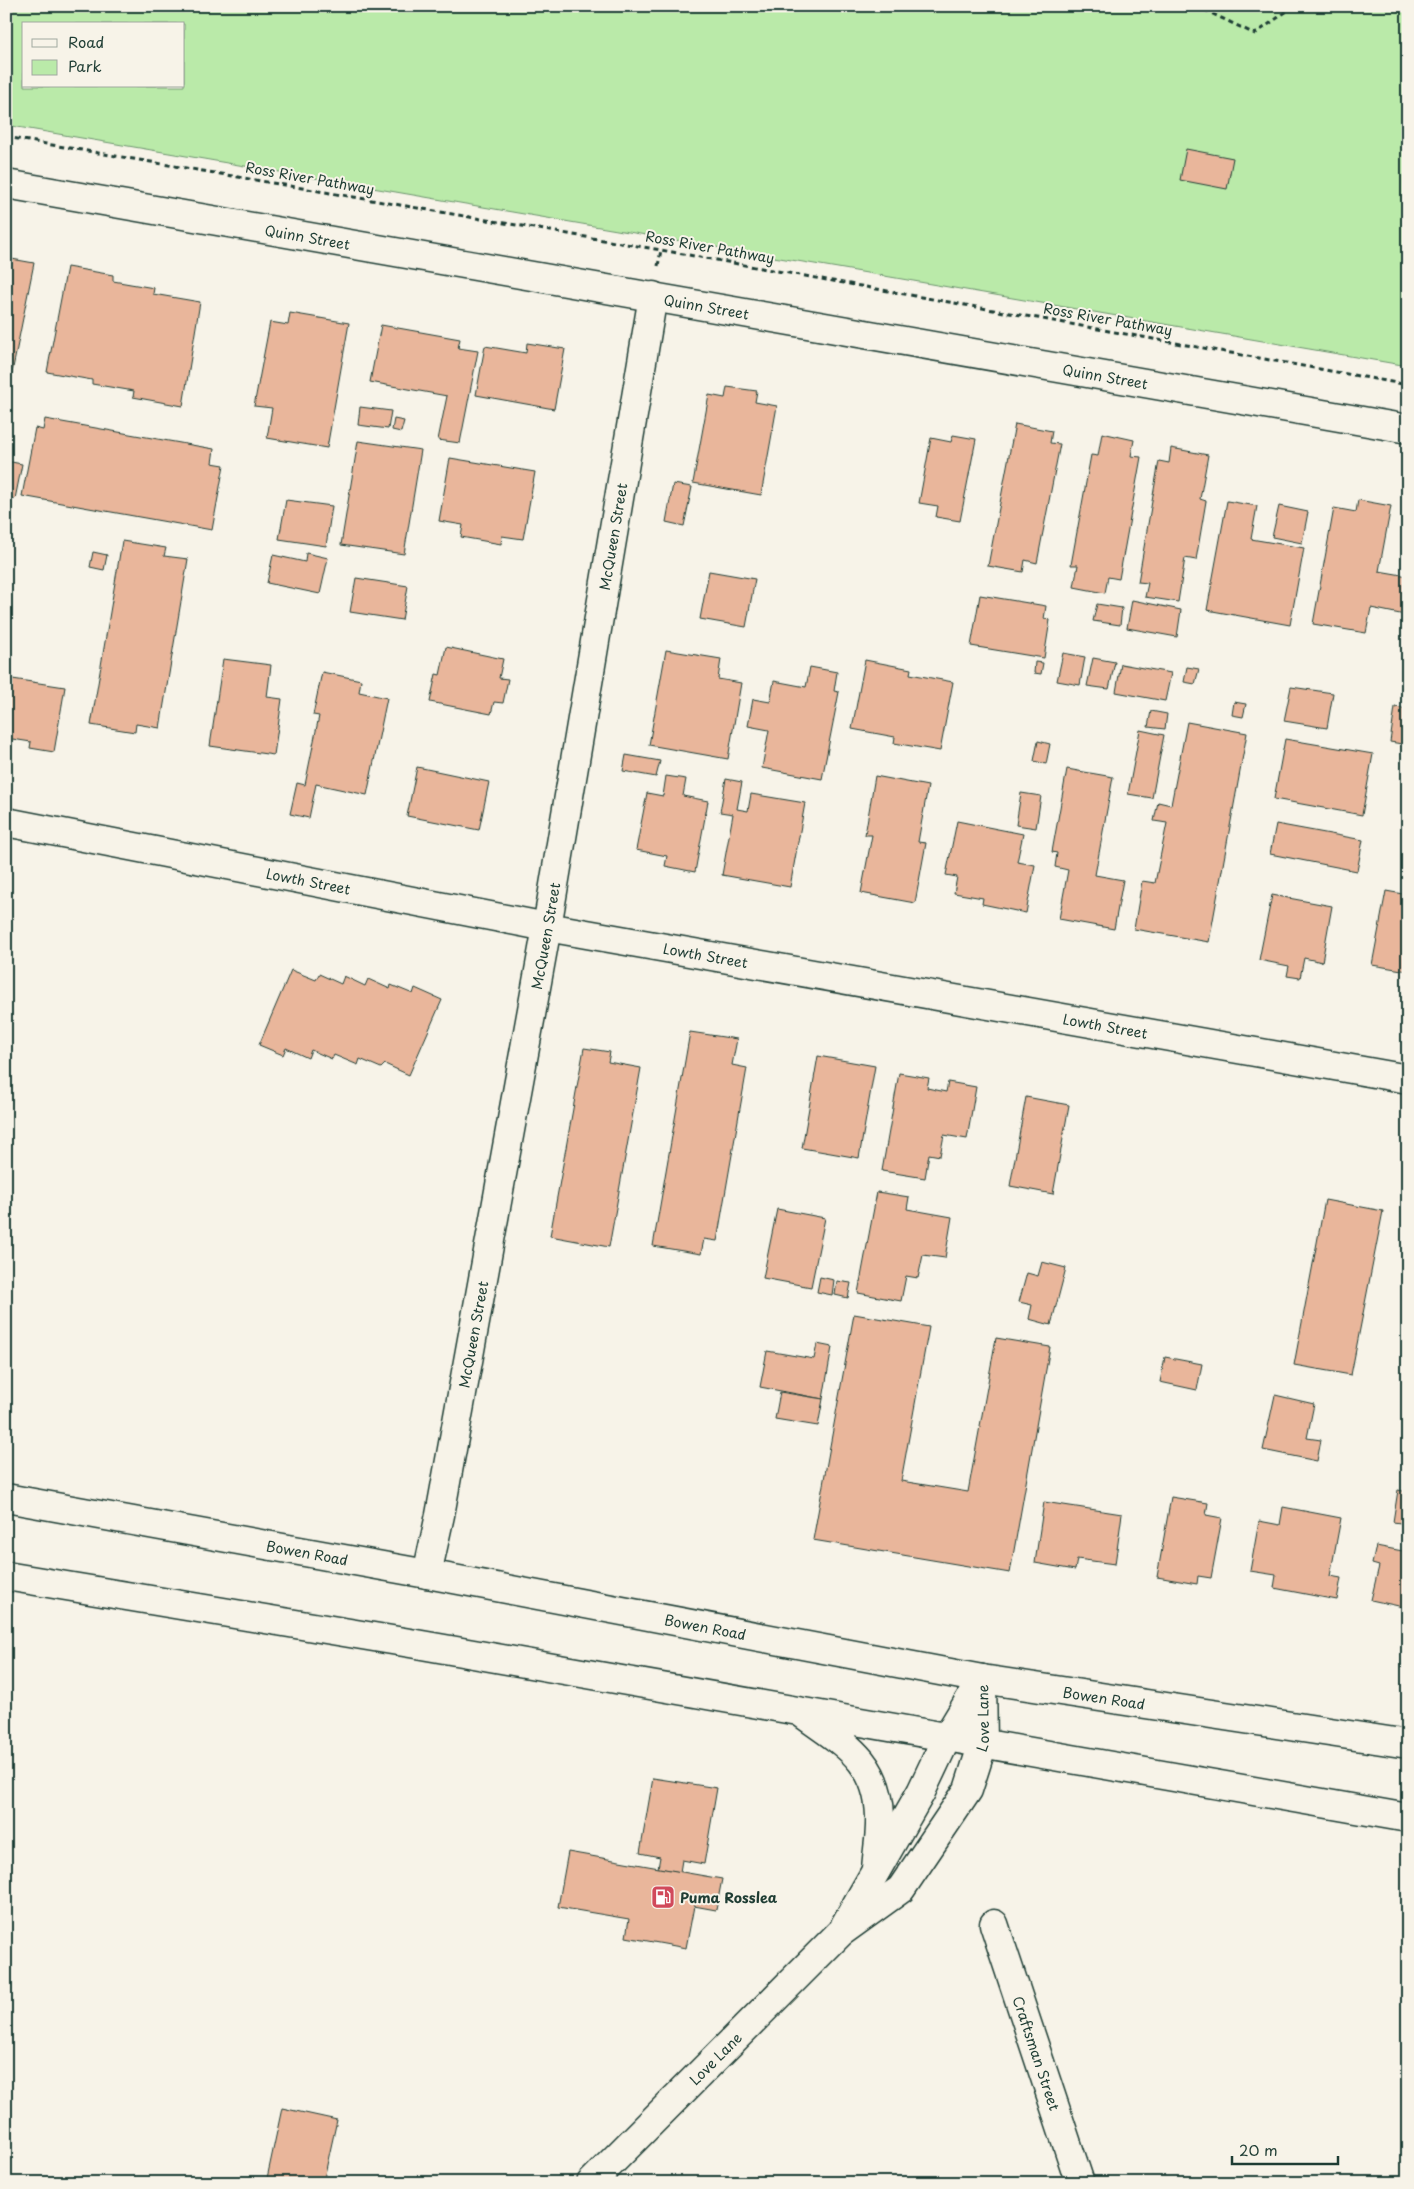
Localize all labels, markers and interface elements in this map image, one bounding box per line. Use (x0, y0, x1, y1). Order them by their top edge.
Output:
legend (22, 22, 185, 88)
text: Road (68, 30, 104, 53)
text: Park (68, 54, 102, 77)
street label: Ross River Pathway (244, 156, 376, 200)
street label: Quinn Street (263, 219, 352, 254)
street label: Ross River Pathway (644, 225, 776, 269)
street label: Quinn Street (662, 289, 751, 324)
street label: Ross River Pathway (1042, 297, 1174, 341)
street label: Quinn Street (1061, 358, 1150, 394)
street label: McQueen Street (593, 481, 632, 592)
street label: Lowth Street (264, 862, 353, 899)
street label: McQueen Street (525, 880, 565, 991)
street label: Lowth Street (661, 937, 750, 973)
street label: Lowth Street (1061, 1008, 1150, 1043)
street label: McQueen Street (453, 1279, 493, 1390)
street label: Bowen Road (264, 1535, 350, 1570)
street label: Bowen Road (663, 1609, 748, 1645)
street label: Bowen Road (1061, 1681, 1147, 1714)
street label: Love Lane (970, 1684, 994, 1754)
fuel station icon: Puma Rosslea (650, 1884, 676, 1910)
place label: Puma Rosslea (680, 1887, 778, 1908)
street label: Craftsman Street (1008, 1993, 1066, 2113)
street label: Love Lane (684, 2027, 746, 2090)
scale bar (1232, 2134, 1338, 2166)
text: 20 m (1239, 2138, 1278, 2161)

